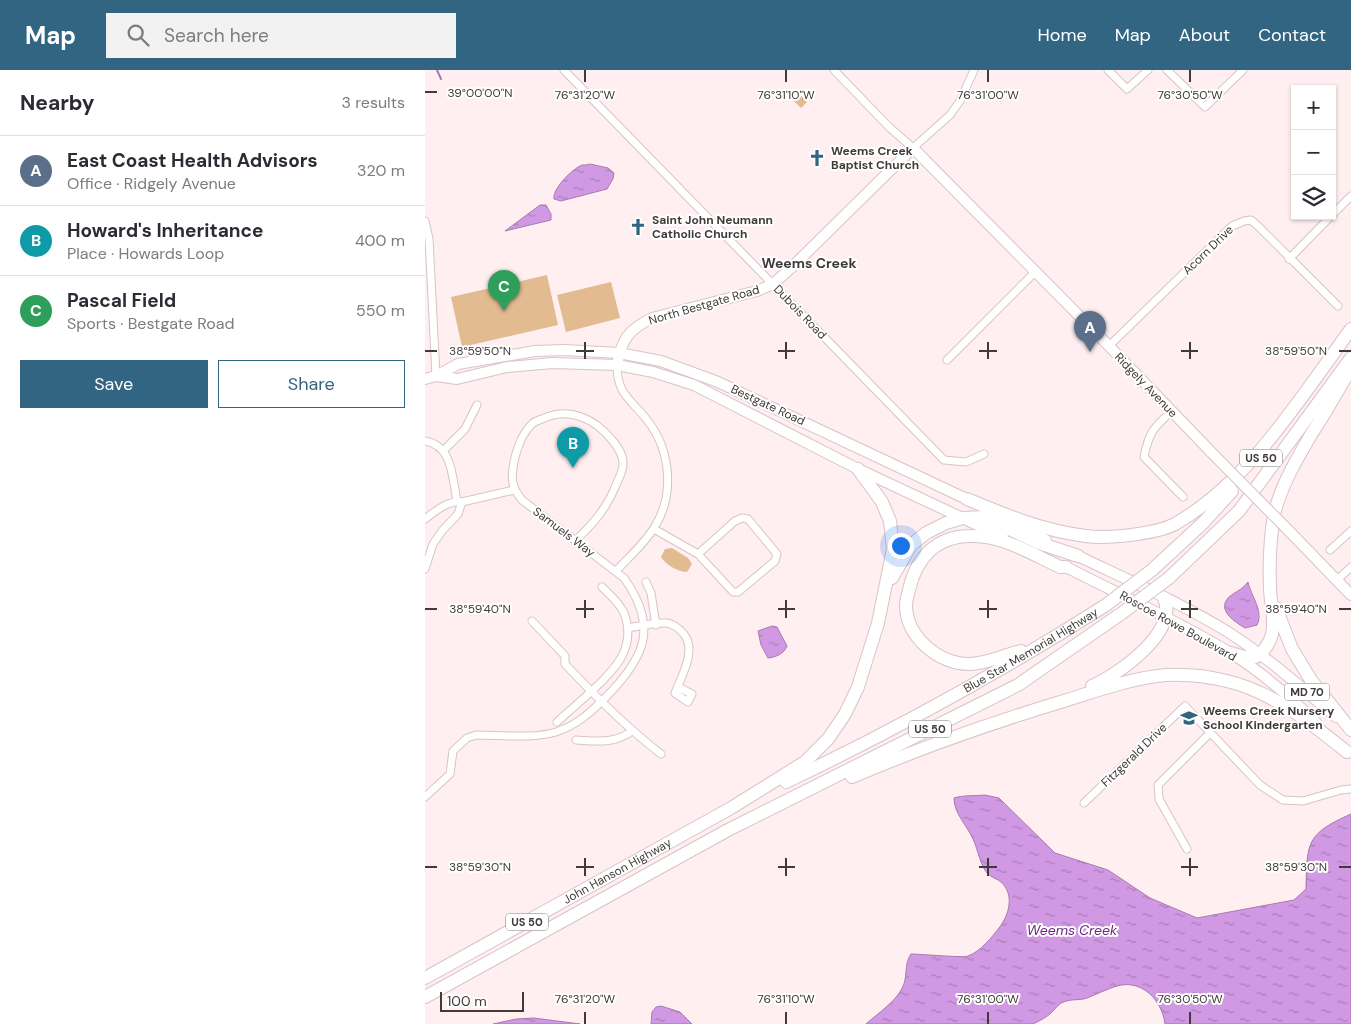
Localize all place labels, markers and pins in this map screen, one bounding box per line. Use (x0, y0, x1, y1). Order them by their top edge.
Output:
place label: Weems Creek Baptist Church (831, 143, 919, 173)
church icon: Weems Creek Baptist Church (807, 148, 827, 168)
place label: Saint John Neumann Catholic Church (652, 212, 773, 242)
church icon: Saint John Neumann Catholic Church (628, 217, 648, 237)
pin: C (488, 270, 520, 311)
pin: A (1074, 311, 1106, 352)
pin: B (557, 427, 589, 468)
place label: Weems Creek Nursery School Kindergarten (1203, 703, 1335, 733)
school or university icon: Weems Creek Nursery School Kindergarten (1179, 708, 1199, 728)

